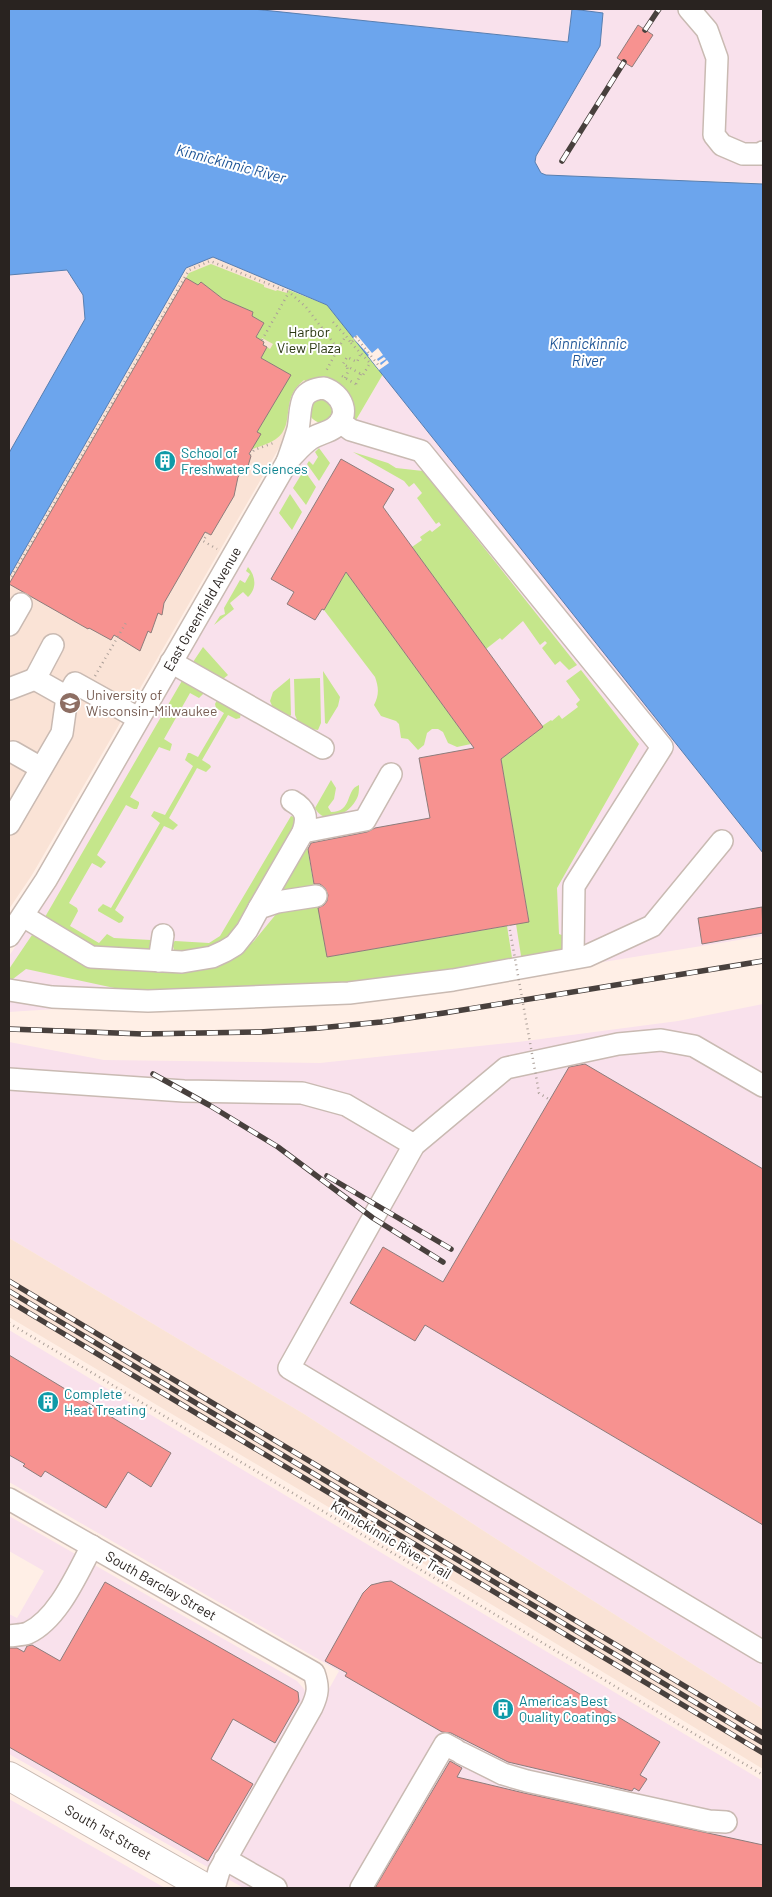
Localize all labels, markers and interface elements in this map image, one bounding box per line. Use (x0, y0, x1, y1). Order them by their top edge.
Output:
water label: Kinnickinnic River (174, 140, 289, 187)
park label: Harbor View Plaza (277, 323, 341, 356)
water label: Kinnickinnic River (549, 334, 627, 369)
place label: School of Freshwater Sciences (181, 444, 308, 477)
building icon: School of Freshwater Sciences (153, 449, 177, 473)
street label: East Greenfield Avenue (159, 544, 244, 674)
place label: University of Wisconsin-Milwaukee (86, 686, 217, 719)
school or university icon: University of Wisconsin-Milwaukee (58, 691, 82, 715)
place label: Complete Heat Treating (64, 1385, 146, 1418)
building icon: Complete Heat Treating (36, 1390, 60, 1414)
street label: Kinnickinnic River Trail (328, 1497, 455, 1582)
street label: South Barclay Street (103, 1547, 220, 1624)
place label: America's Best Quality Coatings (519, 1692, 617, 1725)
building icon: America's Best Quality Coatings (491, 1697, 515, 1721)
street label: South 1st Street (62, 1801, 155, 1863)

